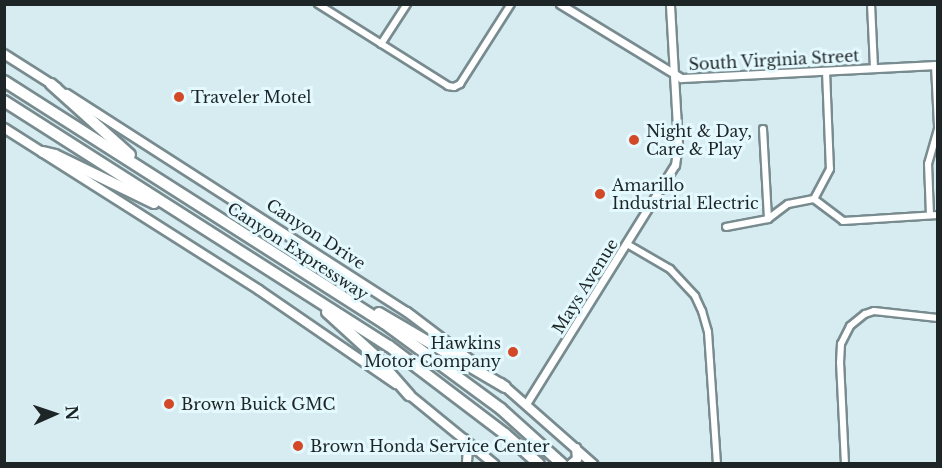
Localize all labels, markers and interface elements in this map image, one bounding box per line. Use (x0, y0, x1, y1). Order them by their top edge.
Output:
street label: South Virginia Street (688, 46, 860, 74)
place label: Traveler Motel (191, 87, 312, 107)
marker: Traveler Motel (172, 90, 186, 104)
place label: Night & Day, Care & Play (646, 121, 752, 159)
marker: Night & Day, Care & Play (627, 133, 641, 147)
place label: Amarillo Industrial Electric (612, 175, 759, 213)
marker: Amarillo Industrial Electric (593, 187, 607, 201)
street label: Canyon Drive (263, 195, 369, 273)
street label: Canyon Expressway (224, 198, 372, 304)
street label: Mays Avenue (548, 235, 622, 337)
place label: Hawkins Motor Company (364, 333, 501, 371)
marker: Hawkins Motor Company (506, 345, 520, 359)
north arrow (24, 384, 84, 444)
place label: Brown Buick GMC (181, 394, 336, 414)
marker: Brown Buick GMC (162, 397, 176, 411)
text: N (62, 405, 82, 421)
place label: Brown Honda Service Center (310, 436, 550, 456)
marker: Brown Honda Service Center (291, 439, 305, 453)

